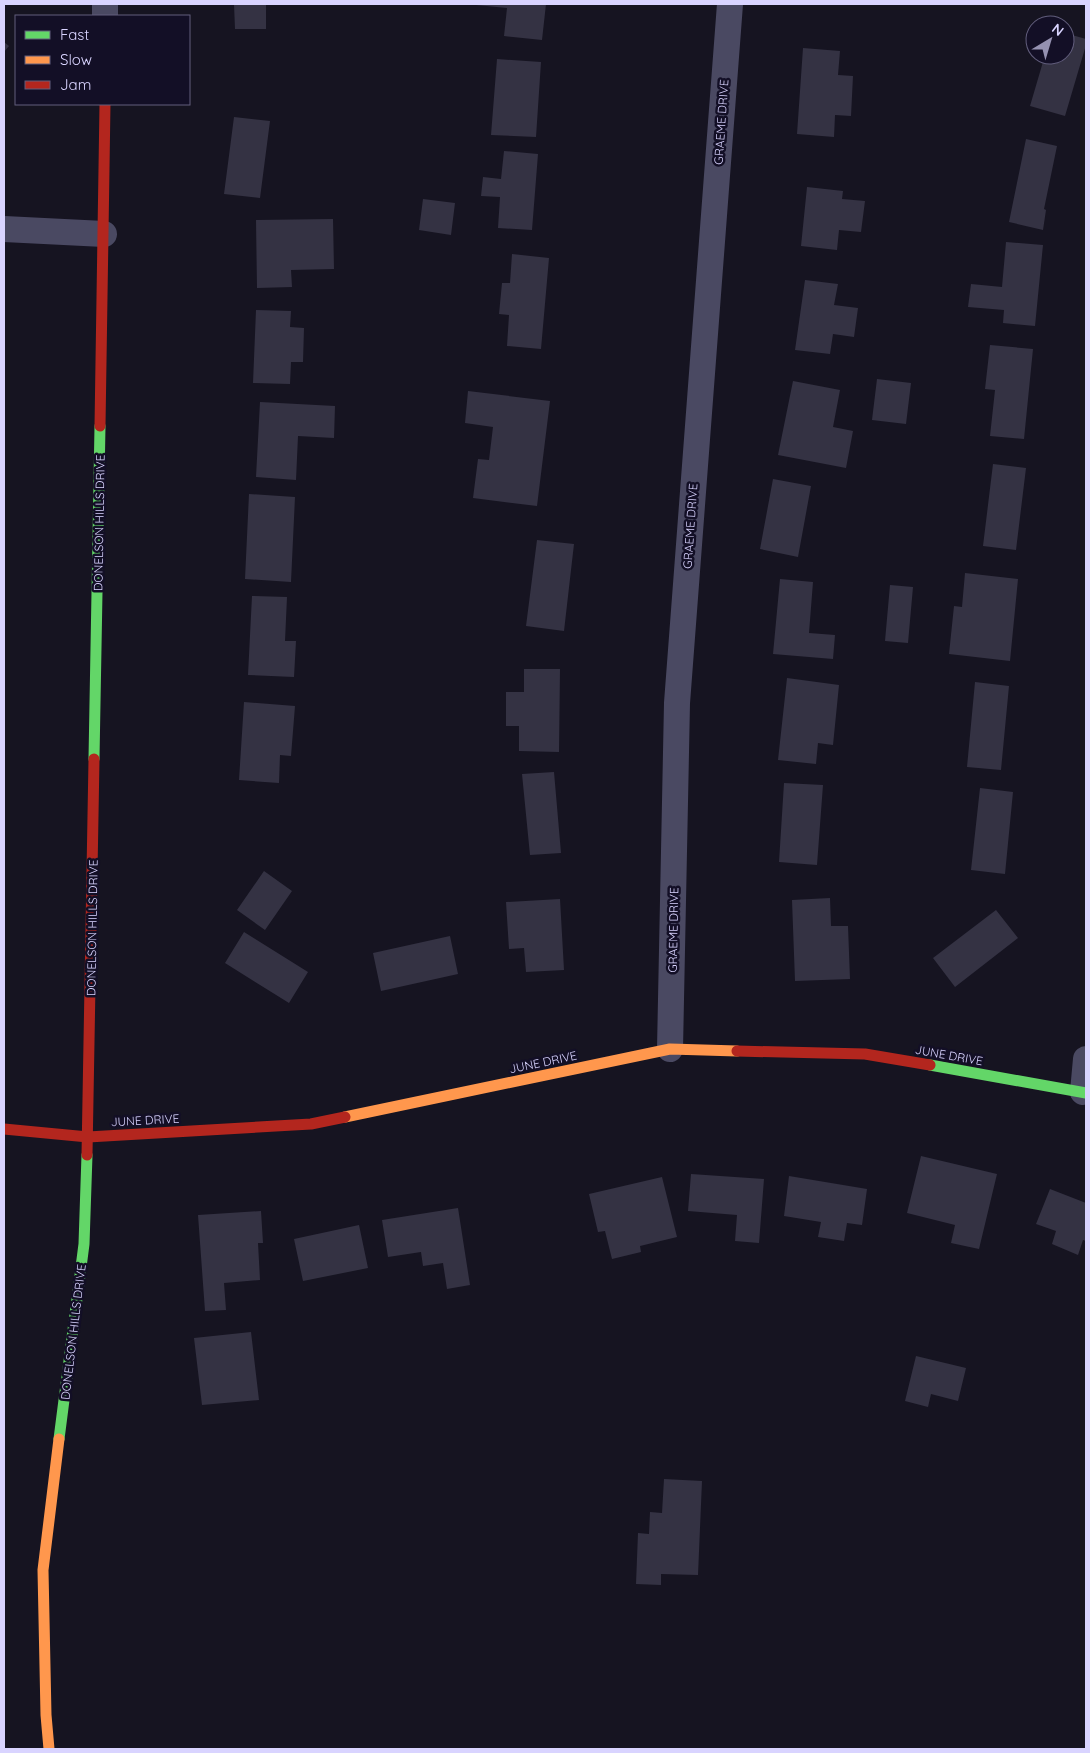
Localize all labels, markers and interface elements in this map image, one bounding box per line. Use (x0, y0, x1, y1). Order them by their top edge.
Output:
legend (15, 15, 190, 105)
north arrow (1025, 15, 1075, 65)
text: N (1048, 19, 1068, 40)
text: Fast (60, 25, 89, 44)
text: Slow (60, 50, 92, 69)
text: Jam (60, 75, 91, 94)
street label: GRAEME DRIVE (711, 79, 731, 165)
street label: DONELSON HILLS DRIVE (90, 454, 108, 591)
street label: GRAEME DRIVE (680, 483, 700, 569)
street label: DONELSON HILLS DRIVE (83, 859, 101, 996)
street label: GRAEME DRIVE (665, 887, 681, 973)
street label: JUNE DRIVE (914, 1042, 984, 1068)
street label: JUNE DRIVE (508, 1047, 578, 1076)
street label: JUNE DRIVE (110, 1111, 180, 1129)
street label: DONELSON HILLS DRIVE (57, 1263, 89, 1401)

